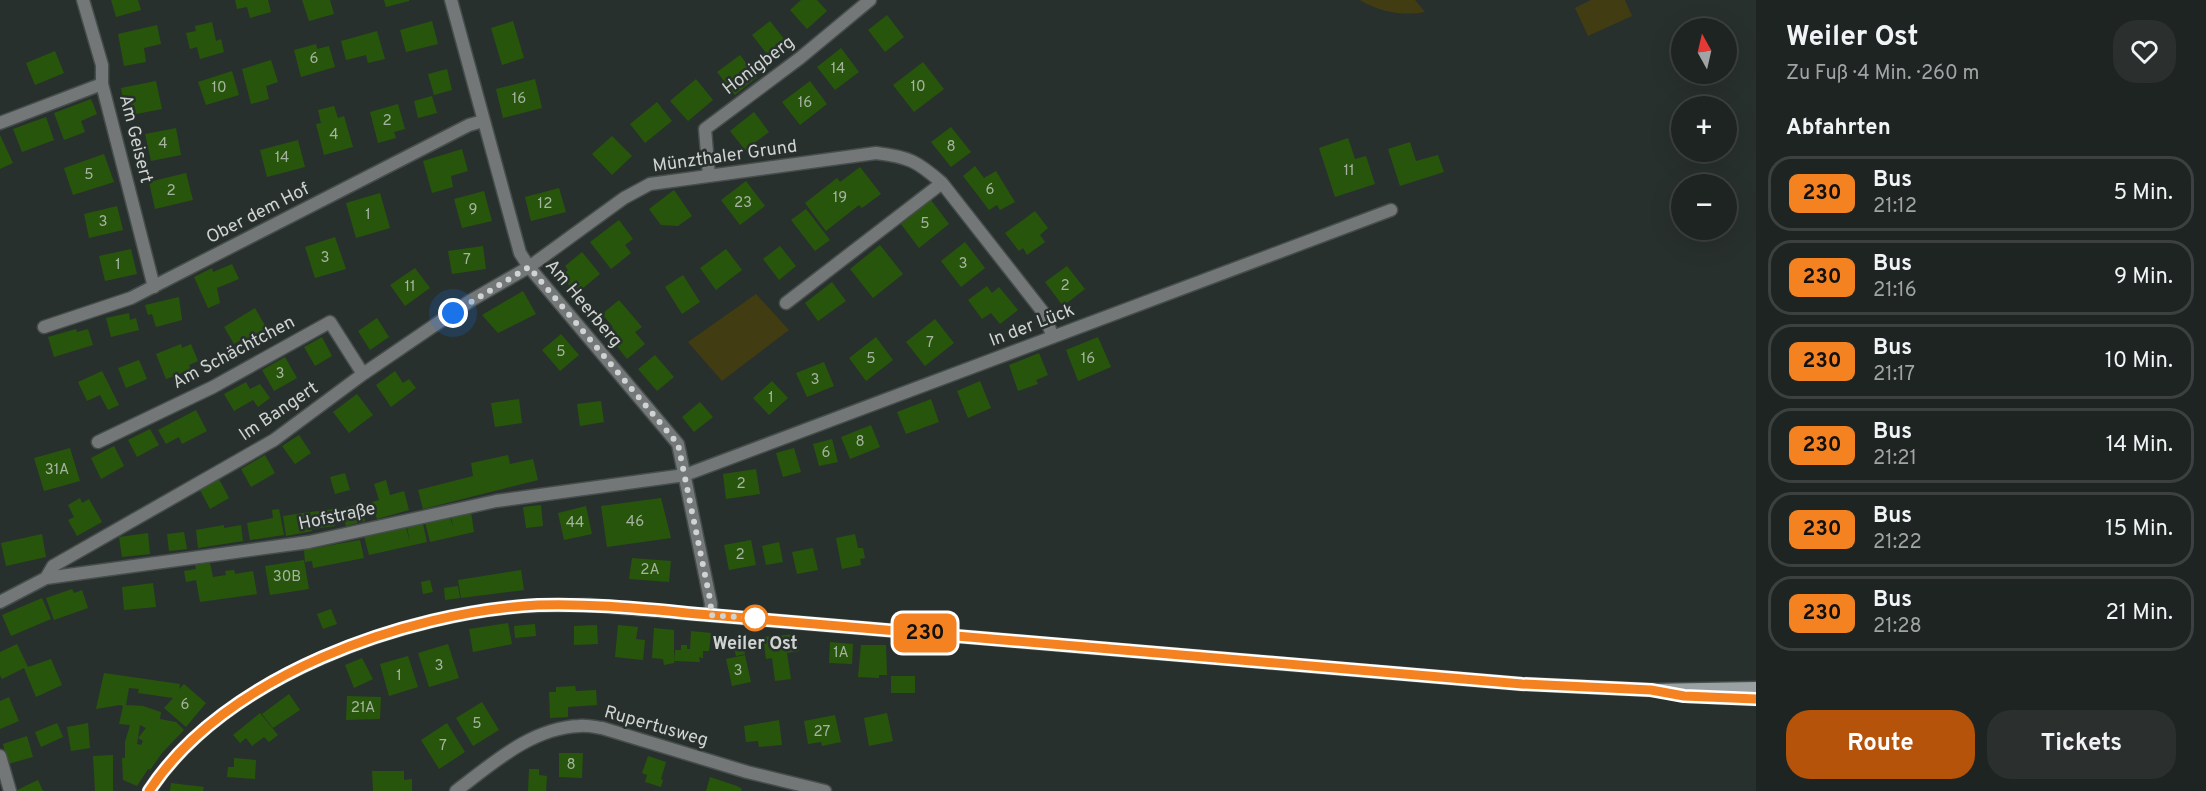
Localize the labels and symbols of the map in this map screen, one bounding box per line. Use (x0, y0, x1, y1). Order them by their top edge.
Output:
north arrow (1671, 18, 1737, 84)
street label: Honigberg (718, 31, 800, 101)
house number: 6 (310, 50, 319, 69)
house number: 14 (831, 60, 845, 79)
house number: 10 (910, 78, 926, 97)
house number: 10 (211, 79, 227, 98)
house number: 16 (512, 90, 526, 109)
street label: Am Geisert (113, 92, 157, 186)
house number: 16 (798, 94, 812, 113)
house number: 2 (382, 112, 392, 131)
house number: 4 (329, 126, 339, 145)
house number: 4 (158, 135, 168, 154)
street label: Münzthaler Grund (651, 135, 799, 179)
house number: 8 (946, 138, 956, 157)
house number: 14 (275, 149, 289, 168)
house number: 11 (1343, 162, 1355, 181)
house number: 5 (84, 166, 94, 185)
street label: Ober dem Hof (203, 178, 313, 250)
house number: 6 (986, 181, 995, 200)
house number: 2 (166, 182, 176, 201)
house number: 19 (833, 189, 847, 208)
house number: 23 (734, 194, 752, 213)
house number: 12 (538, 195, 552, 214)
house number: 9 (469, 201, 477, 220)
house number: 1 (365, 206, 371, 225)
house number: 3 (98, 213, 108, 232)
house number: 5 (920, 215, 930, 234)
house number: 3 (320, 249, 330, 268)
house number: 7 (463, 251, 471, 270)
street label: Am Heerberg (539, 255, 627, 353)
house number: 3 (958, 255, 968, 274)
house number: 1 (115, 256, 121, 275)
house number: 2 (1060, 277, 1070, 296)
house number: 11 (404, 278, 416, 297)
your location (438, 298, 468, 328)
street label: In der Lück (986, 299, 1078, 353)
street label: Am Schächtchen (169, 311, 299, 395)
house number: 7 (926, 334, 934, 353)
house number: 5 (556, 343, 566, 362)
house number: 5 (866, 350, 876, 369)
house number: 16 (1081, 350, 1095, 369)
house number: 3 (275, 365, 285, 384)
house number: 3 (810, 371, 820, 390)
street label: Im Bangert (235, 377, 323, 447)
house number: 1 (768, 389, 774, 408)
house number: 8 (855, 433, 865, 452)
house number: 6 (822, 444, 831, 463)
house number: 31A (45, 461, 69, 480)
house number: 2 (736, 475, 746, 494)
street label: Hofstraße (296, 498, 378, 536)
house number: 46 (626, 513, 644, 532)
house number: 44 (566, 514, 584, 533)
house number: 2 (735, 546, 745, 565)
house number: 2A (640, 561, 660, 580)
house number: 30B (273, 568, 301, 587)
marker: Weiler Ost (742, 605, 768, 631)
line badge: 230 (890, 614, 960, 652)
place label: Weiler Ost (712, 633, 798, 656)
house number: 1A (833, 644, 849, 663)
house number: 3 (434, 657, 444, 676)
house number: 3 (733, 662, 743, 681)
house number: 1 (396, 667, 402, 686)
house number: 6 (181, 696, 190, 715)
house number: 21A (351, 699, 375, 718)
street label: Rupertusweg (601, 701, 711, 753)
house number: 5 (472, 715, 482, 734)
house number: 27 (814, 723, 831, 742)
house number: 7 (439, 737, 447, 756)
house number: 8 (566, 756, 576, 775)

